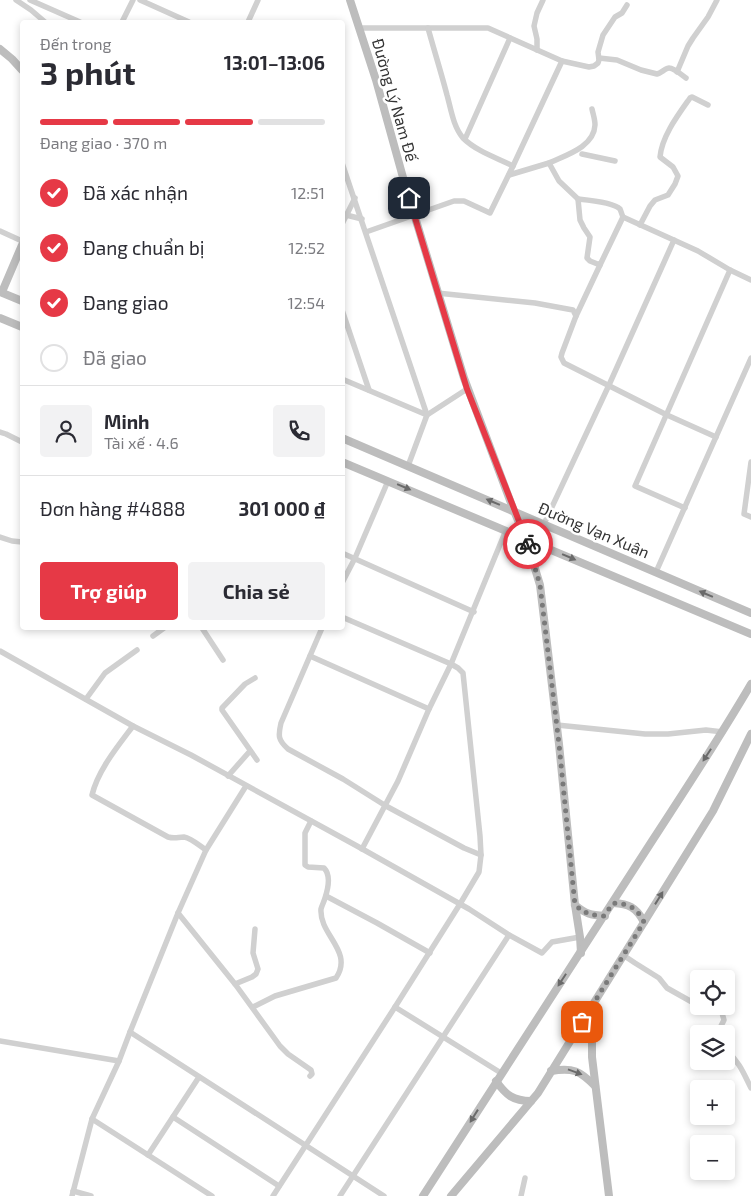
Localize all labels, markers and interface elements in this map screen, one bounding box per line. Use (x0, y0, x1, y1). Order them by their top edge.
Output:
text: Đến trong (40, 34, 112, 53)
street label: Đường Lý Nam Đế (369, 36, 422, 164)
text: 13:01–13:06 (224, 51, 325, 74)
text: 3 phút (40, 53, 136, 91)
text: Đang giao · 370 m (40, 133, 167, 152)
pin (388, 177, 430, 219)
icon: check (40, 179, 68, 207)
text: Đã xác nhận (83, 181, 188, 204)
text: 12:51 (291, 183, 325, 202)
icon: home (395, 184, 423, 212)
icon: check (40, 234, 68, 262)
text: Đang chuẩn bị (83, 236, 204, 259)
text: 12:52 (288, 238, 325, 257)
icon: check (40, 289, 68, 317)
text: Đang giao (83, 291, 169, 314)
text: 12:54 (287, 293, 325, 312)
text: Đã giao (83, 346, 147, 369)
button: person (40, 405, 92, 457)
button: phone (273, 405, 325, 457)
text: Minh (104, 410, 149, 433)
text: Tài xế · 4.6 (104, 433, 179, 452)
one-way arrow (397, 484, 411, 492)
text: Đơn hàng #4888 (40, 497, 186, 520)
text: 301 000 ₫ (239, 497, 325, 520)
one-way arrow (486, 497, 500, 505)
street label: Đường Vạn Xuân (536, 498, 653, 561)
courier (503, 519, 553, 569)
icon: bike (514, 530, 542, 558)
one-way arrow (562, 554, 576, 562)
button: Trợ giúp (40, 562, 178, 620)
button: Chia sẻ (188, 562, 325, 620)
one-way arrow (699, 590, 713, 598)
one-way arrow (703, 749, 712, 762)
one-way arrow (654, 892, 663, 905)
map controls (690, 970, 735, 1180)
button: locate (690, 970, 735, 1015)
one-way arrow (558, 974, 567, 987)
pin (561, 1001, 603, 1043)
icon: bag (568, 1008, 596, 1036)
button: layers (690, 1025, 735, 1070)
one-way arrow (568, 1068, 583, 1076)
button: + (690, 1080, 735, 1125)
one-way arrow (469, 1110, 478, 1123)
button: − (690, 1135, 735, 1180)

